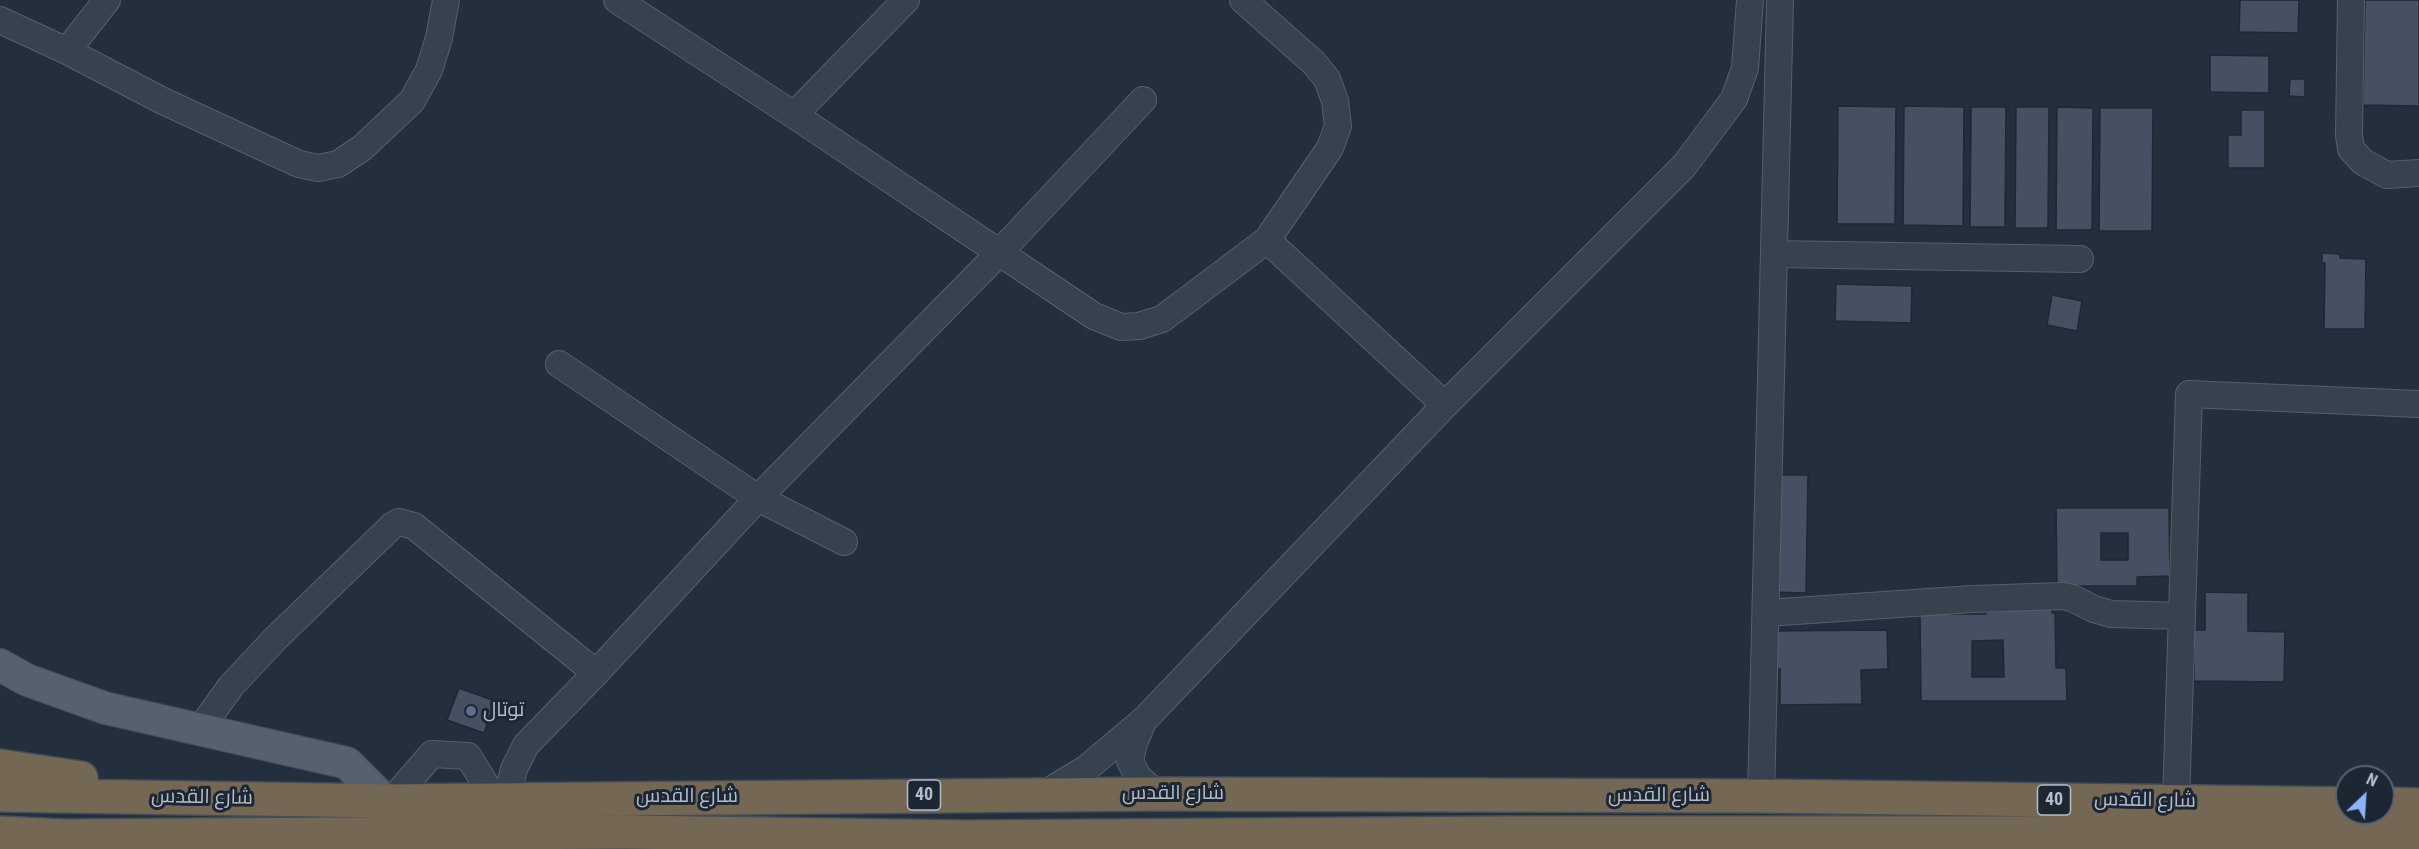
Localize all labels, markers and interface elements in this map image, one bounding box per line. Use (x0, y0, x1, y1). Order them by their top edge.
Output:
place label: توتال (483, 699, 524, 723)
marker: توتال (464, 704, 478, 718)
north arrow (2335, 765, 2395, 825)
text: N (2364, 769, 2380, 791)
road number: 40 (908, 780, 940, 810)
street label: شارع القدس (1122, 782, 1224, 806)
street label: شارع القدس (1608, 784, 1710, 808)
street label: شارع القدس (151, 785, 253, 811)
street label: شارع القدس (636, 785, 738, 809)
road number: 40 (2038, 785, 2070, 815)
street label: شارع القدس (2094, 788, 2196, 814)

